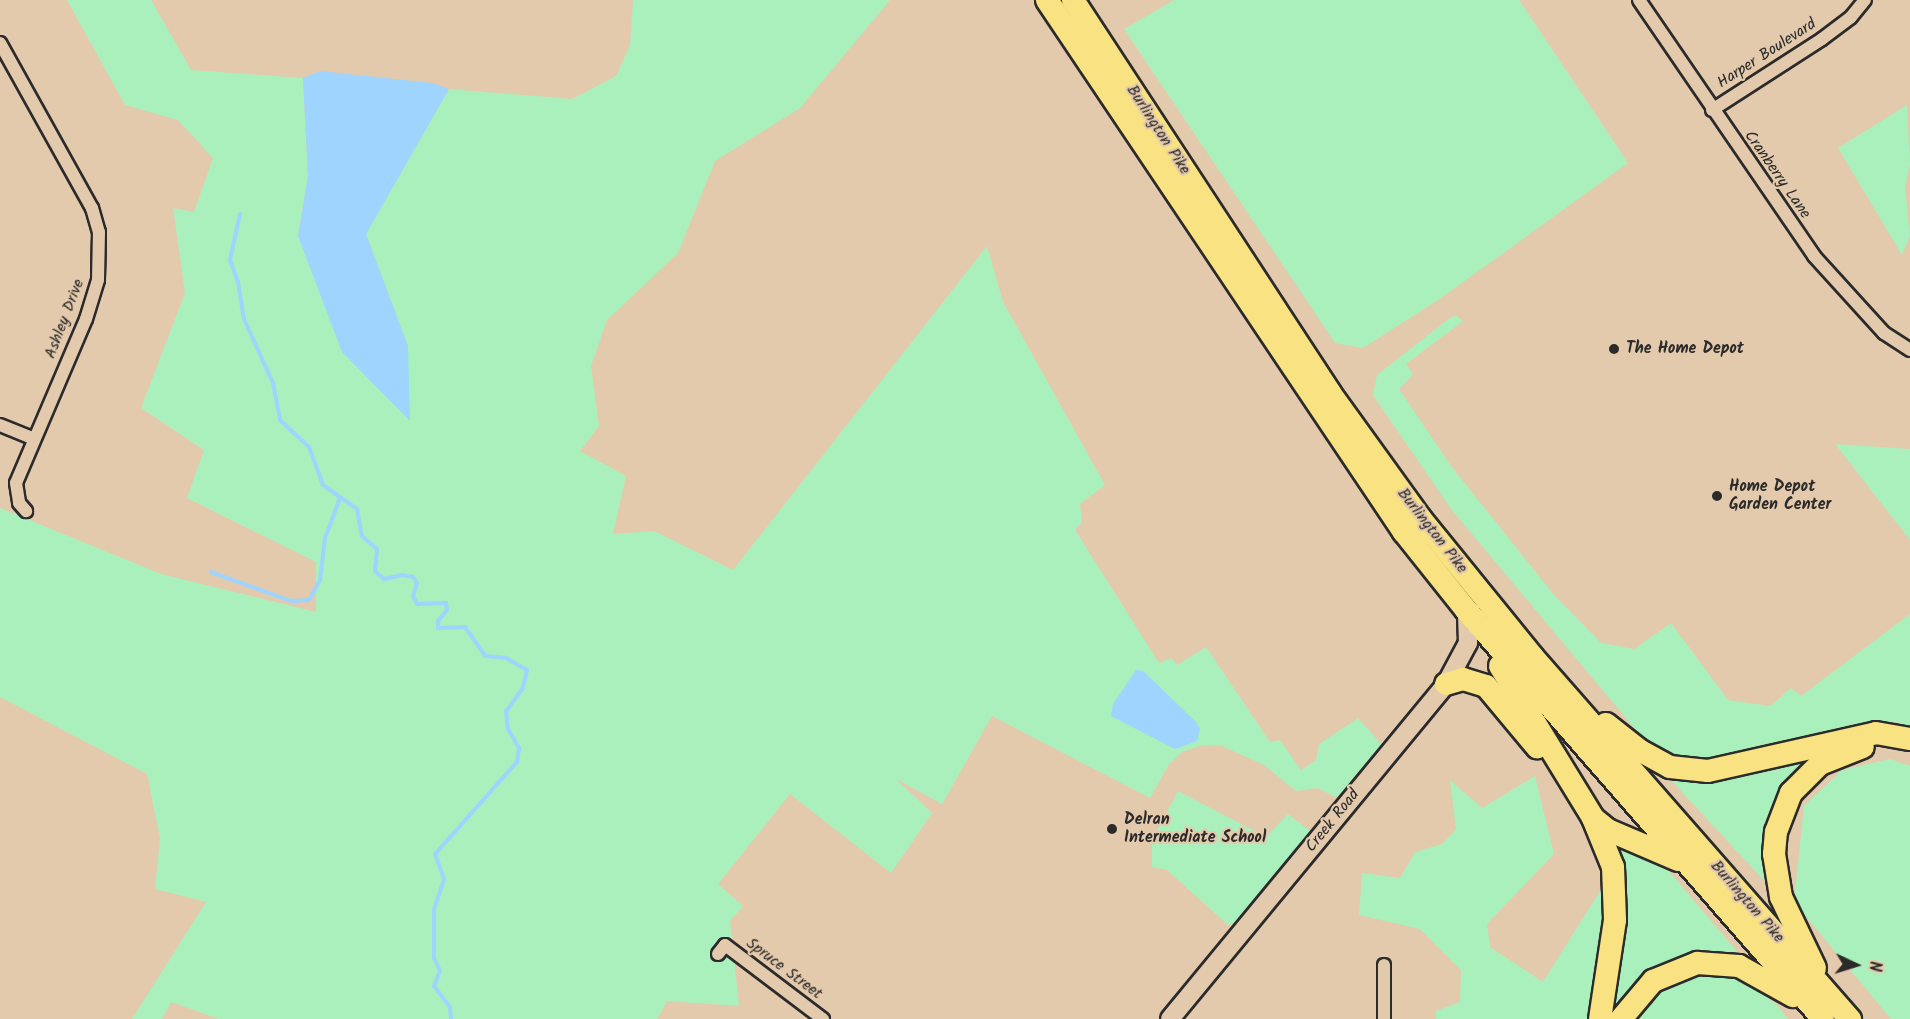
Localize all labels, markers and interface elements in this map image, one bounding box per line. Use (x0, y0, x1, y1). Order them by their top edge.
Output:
street label: Harper Boulevard (1714, 15, 1820, 93)
street label: Burlington Pike (1122, 82, 1194, 178)
street label: Cranberry Lane (1740, 127, 1814, 223)
street label: Ashley Drive (41, 277, 89, 361)
place label: The Home Depot (1626, 339, 1744, 359)
marker: The Home Depot (1607, 342, 1621, 356)
place label: Home Depot Garden Center (1729, 477, 1831, 515)
street label: Burlington Pike (1393, 485, 1471, 577)
marker: Home Depot Garden Center (1710, 489, 1724, 503)
street label: Creek Road (1302, 786, 1364, 856)
place label: Delran Intermediate School (1124, 810, 1266, 848)
marker: Delran Intermediate School (1105, 822, 1119, 836)
street label: Burlington Pike (1706, 857, 1788, 947)
street label: Spruce Street (742, 934, 826, 1004)
north arrow (1826, 935, 1886, 995)
text: N (1862, 960, 1887, 972)

